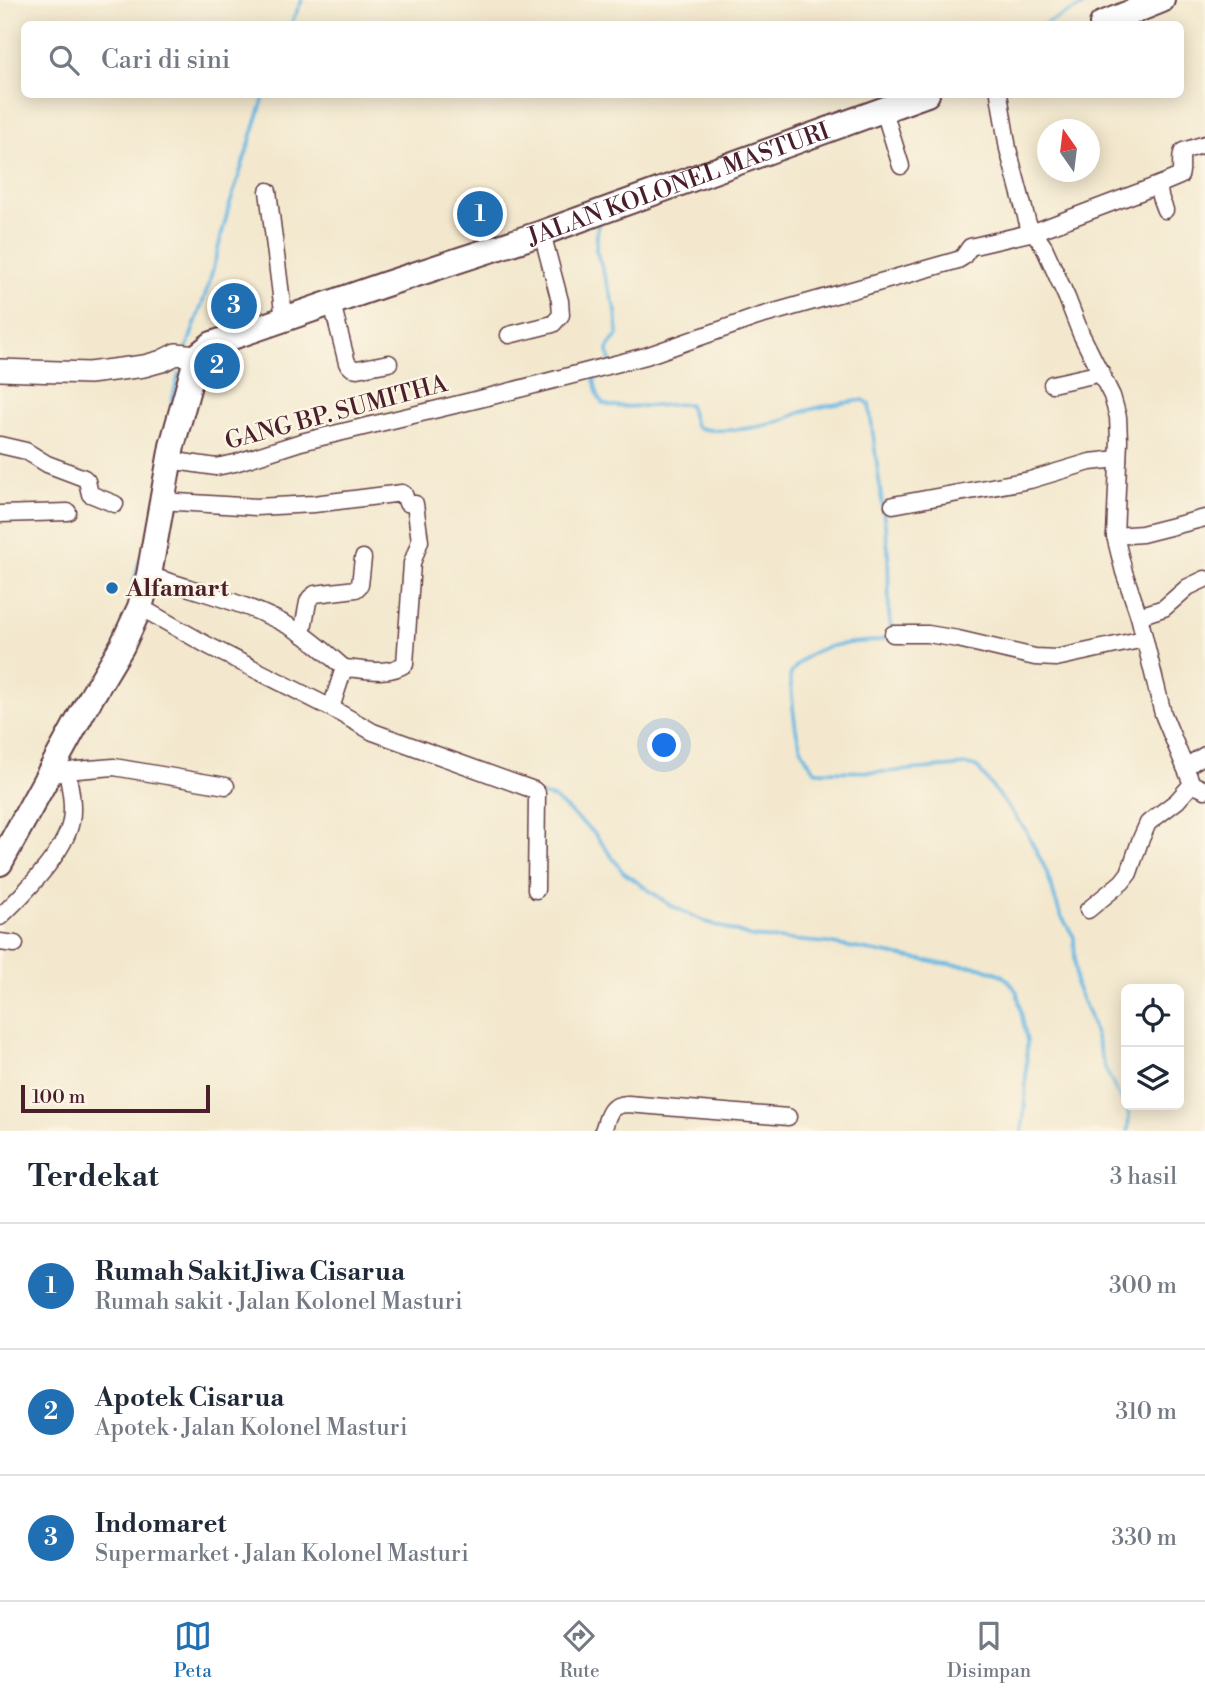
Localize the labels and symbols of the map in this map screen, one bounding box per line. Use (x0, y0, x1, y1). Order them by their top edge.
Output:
street label: JALAN KOLONEL MASTURI (523, 116, 834, 253)
north arrow (1037, 119, 1100, 182)
pin: 1 (457, 188, 503, 240)
pin: 3 (211, 280, 257, 332)
pin: 2 (194, 340, 240, 392)
street label: GANG BP. SUMITHA (222, 369, 451, 457)
place label: Alfamart (125, 574, 229, 604)
marker: Alfamart (104, 580, 120, 596)
your location (647, 728, 681, 762)
scale bar (21, 1082, 210, 1114)

